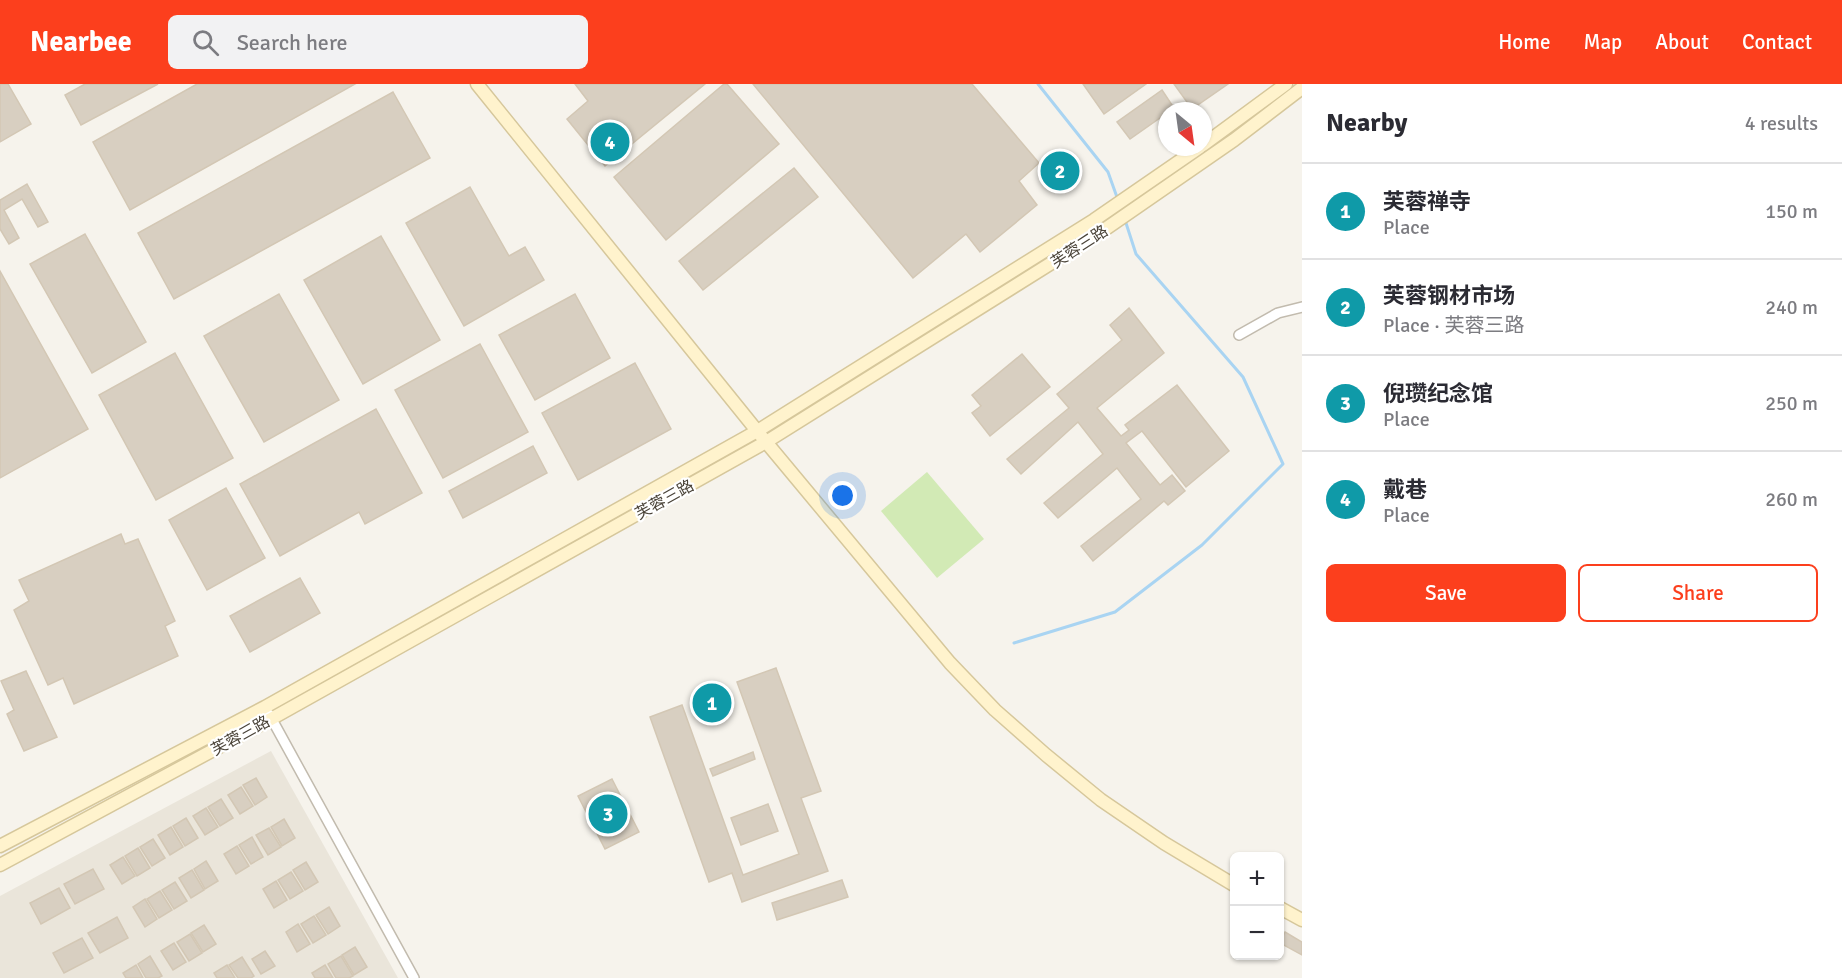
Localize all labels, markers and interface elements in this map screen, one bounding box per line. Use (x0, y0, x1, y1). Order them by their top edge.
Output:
search box (168, 15, 588, 69)
text: Nearbee (30, 25, 132, 59)
icon: search (189, 26, 222, 59)
text: Search here (237, 29, 348, 56)
text: Home (1498, 29, 1551, 55)
text: Map (1584, 29, 1622, 55)
text: About (1655, 29, 1709, 55)
text: Contact (1742, 29, 1812, 55)
north arrow (1158, 102, 1212, 156)
text: Nearby (1326, 107, 1407, 139)
text: 4 results (1745, 111, 1818, 136)
pin: 4 (590, 120, 630, 164)
pin: 2 (1040, 148, 1080, 194)
text: 芙蓉禅寺 (1383, 188, 1471, 215)
text: 1 (1340, 199, 1351, 224)
text: 150 m (1765, 199, 1818, 224)
text: Place (1383, 215, 1430, 240)
street label: 芙蓉三路 (1047, 221, 1112, 273)
text: 芙蓉钢材市场 (1383, 282, 1515, 309)
text: 2 (1340, 295, 1351, 320)
text: 240 m (1765, 295, 1818, 320)
text: Place · 芙蓉三路 (1383, 313, 1525, 338)
text: 倪瓒纪念馆 (1383, 380, 1493, 407)
text: 3 (1340, 391, 1351, 416)
text: 250 m (1765, 391, 1818, 416)
text: Place (1383, 407, 1430, 432)
street label: 芙蓉三路 (632, 476, 697, 524)
text: 戴巷 (1383, 476, 1427, 503)
your location (828, 481, 857, 510)
text: 4 (1340, 487, 1351, 512)
text: 260 m (1765, 487, 1818, 512)
text: Place (1383, 503, 1430, 528)
button: Save (1326, 564, 1566, 622)
button: Share (1578, 564, 1818, 622)
pin: 1 (692, 680, 732, 726)
street label: 芙蓉三路 (208, 712, 273, 760)
pin: 3 (588, 792, 628, 836)
map controls (1230, 852, 1284, 960)
button: + (1230, 852, 1284, 906)
button: − (1230, 906, 1284, 960)

